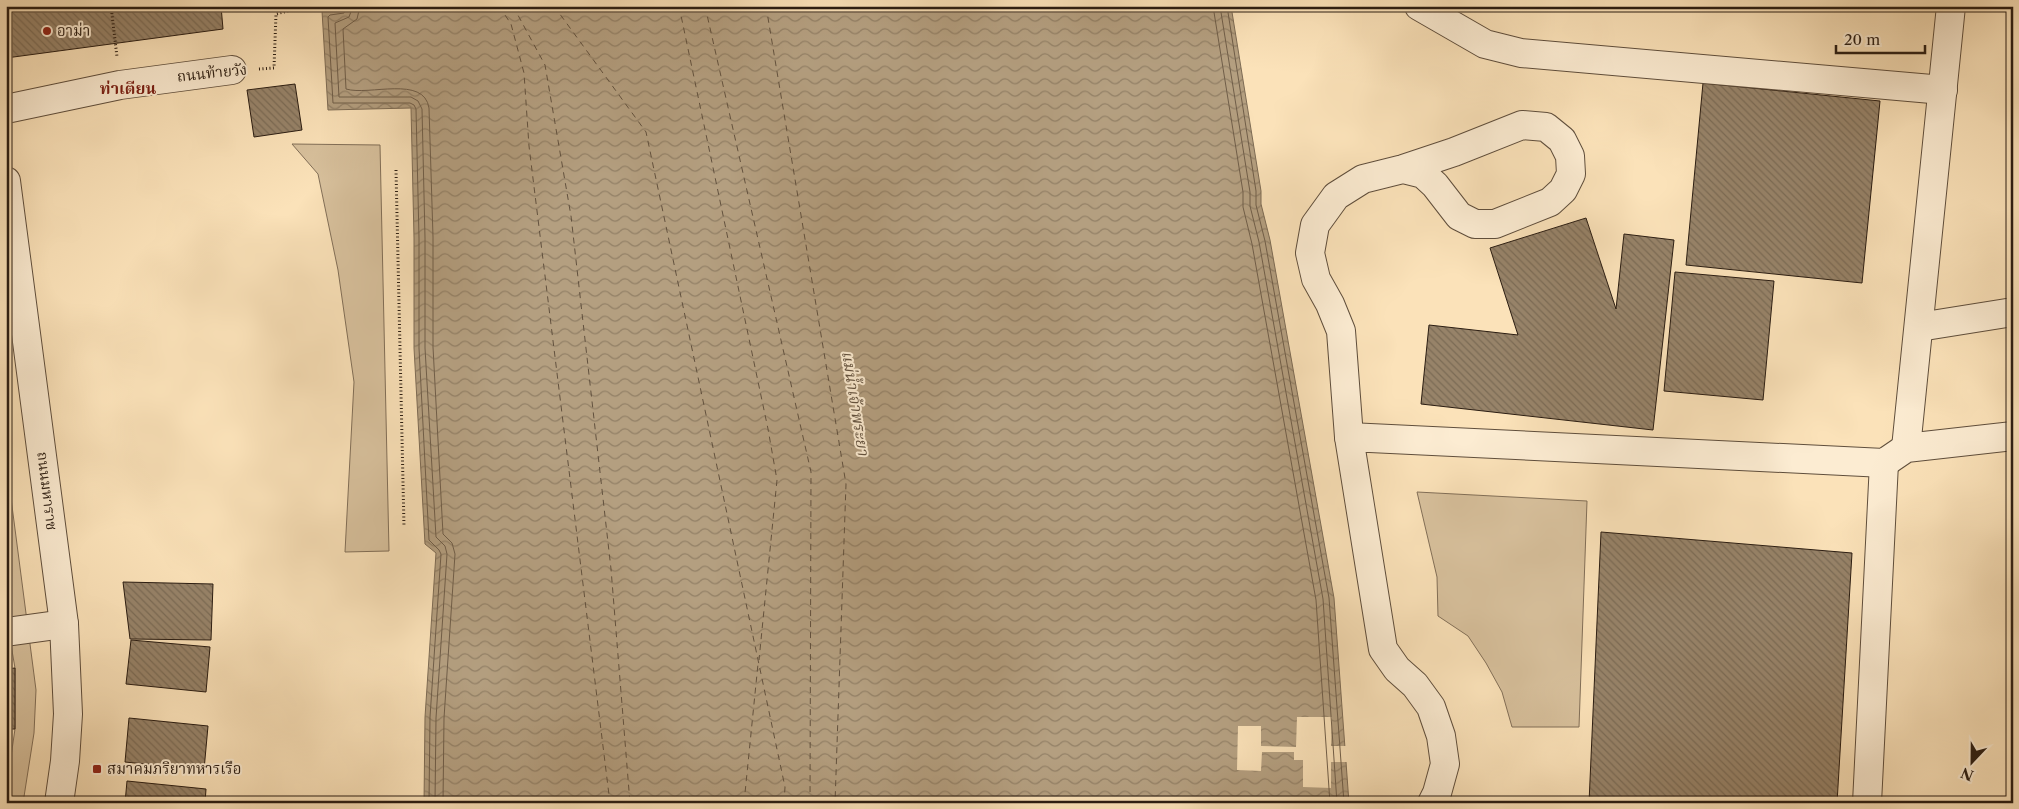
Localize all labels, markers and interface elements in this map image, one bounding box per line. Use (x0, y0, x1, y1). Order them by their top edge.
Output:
place label: อาม่า (57, 21, 90, 40)
scale bar (1836, 22, 1925, 54)
marker: อาม่า (41, 25, 53, 37)
text: 20 m (1844, 30, 1880, 49)
street label: ถนนท้ายวัง (176, 59, 248, 86)
district label: ท่าเตียน (100, 78, 156, 98)
water label: แม่น้ำเจ้าพระยา (838, 349, 875, 458)
street label: ถนนมหาราช (33, 451, 62, 531)
north arrow (1946, 736, 1996, 786)
place label: สมาคมภริยาทหารเรือ (107, 759, 241, 778)
marker: สมาคมภริยาทหารเรือ (91, 763, 103, 775)
text: N (1958, 763, 1976, 785)

